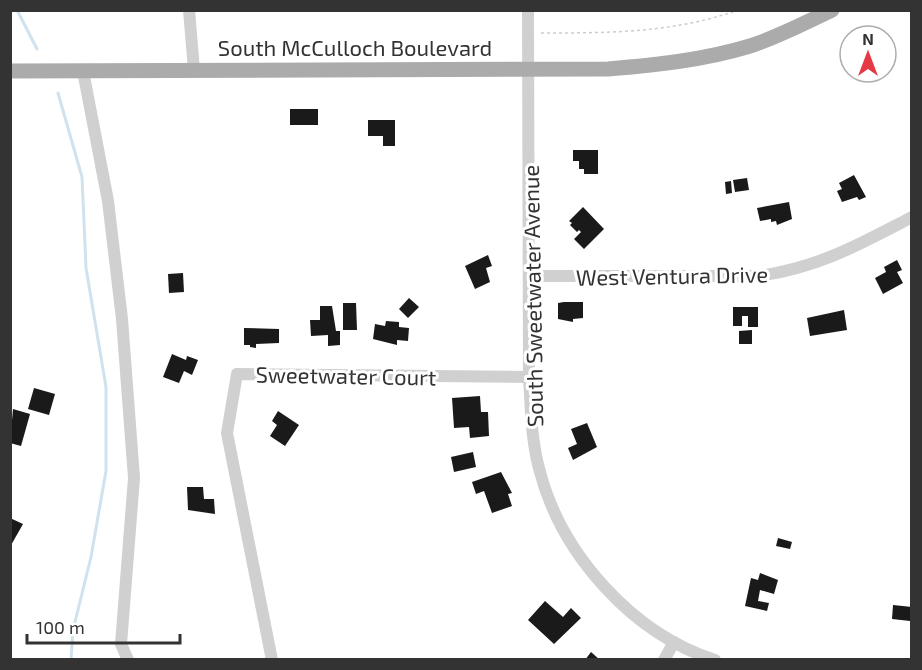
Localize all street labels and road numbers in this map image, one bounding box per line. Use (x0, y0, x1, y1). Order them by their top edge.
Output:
street label: South McCulloch Boulevard (218, 34, 492, 60)
street label: South Sweetwater Avenue (517, 165, 547, 427)
street label: West Ventura Drive (576, 260, 768, 290)
street label: Sweetwater Court (255, 360, 437, 390)

